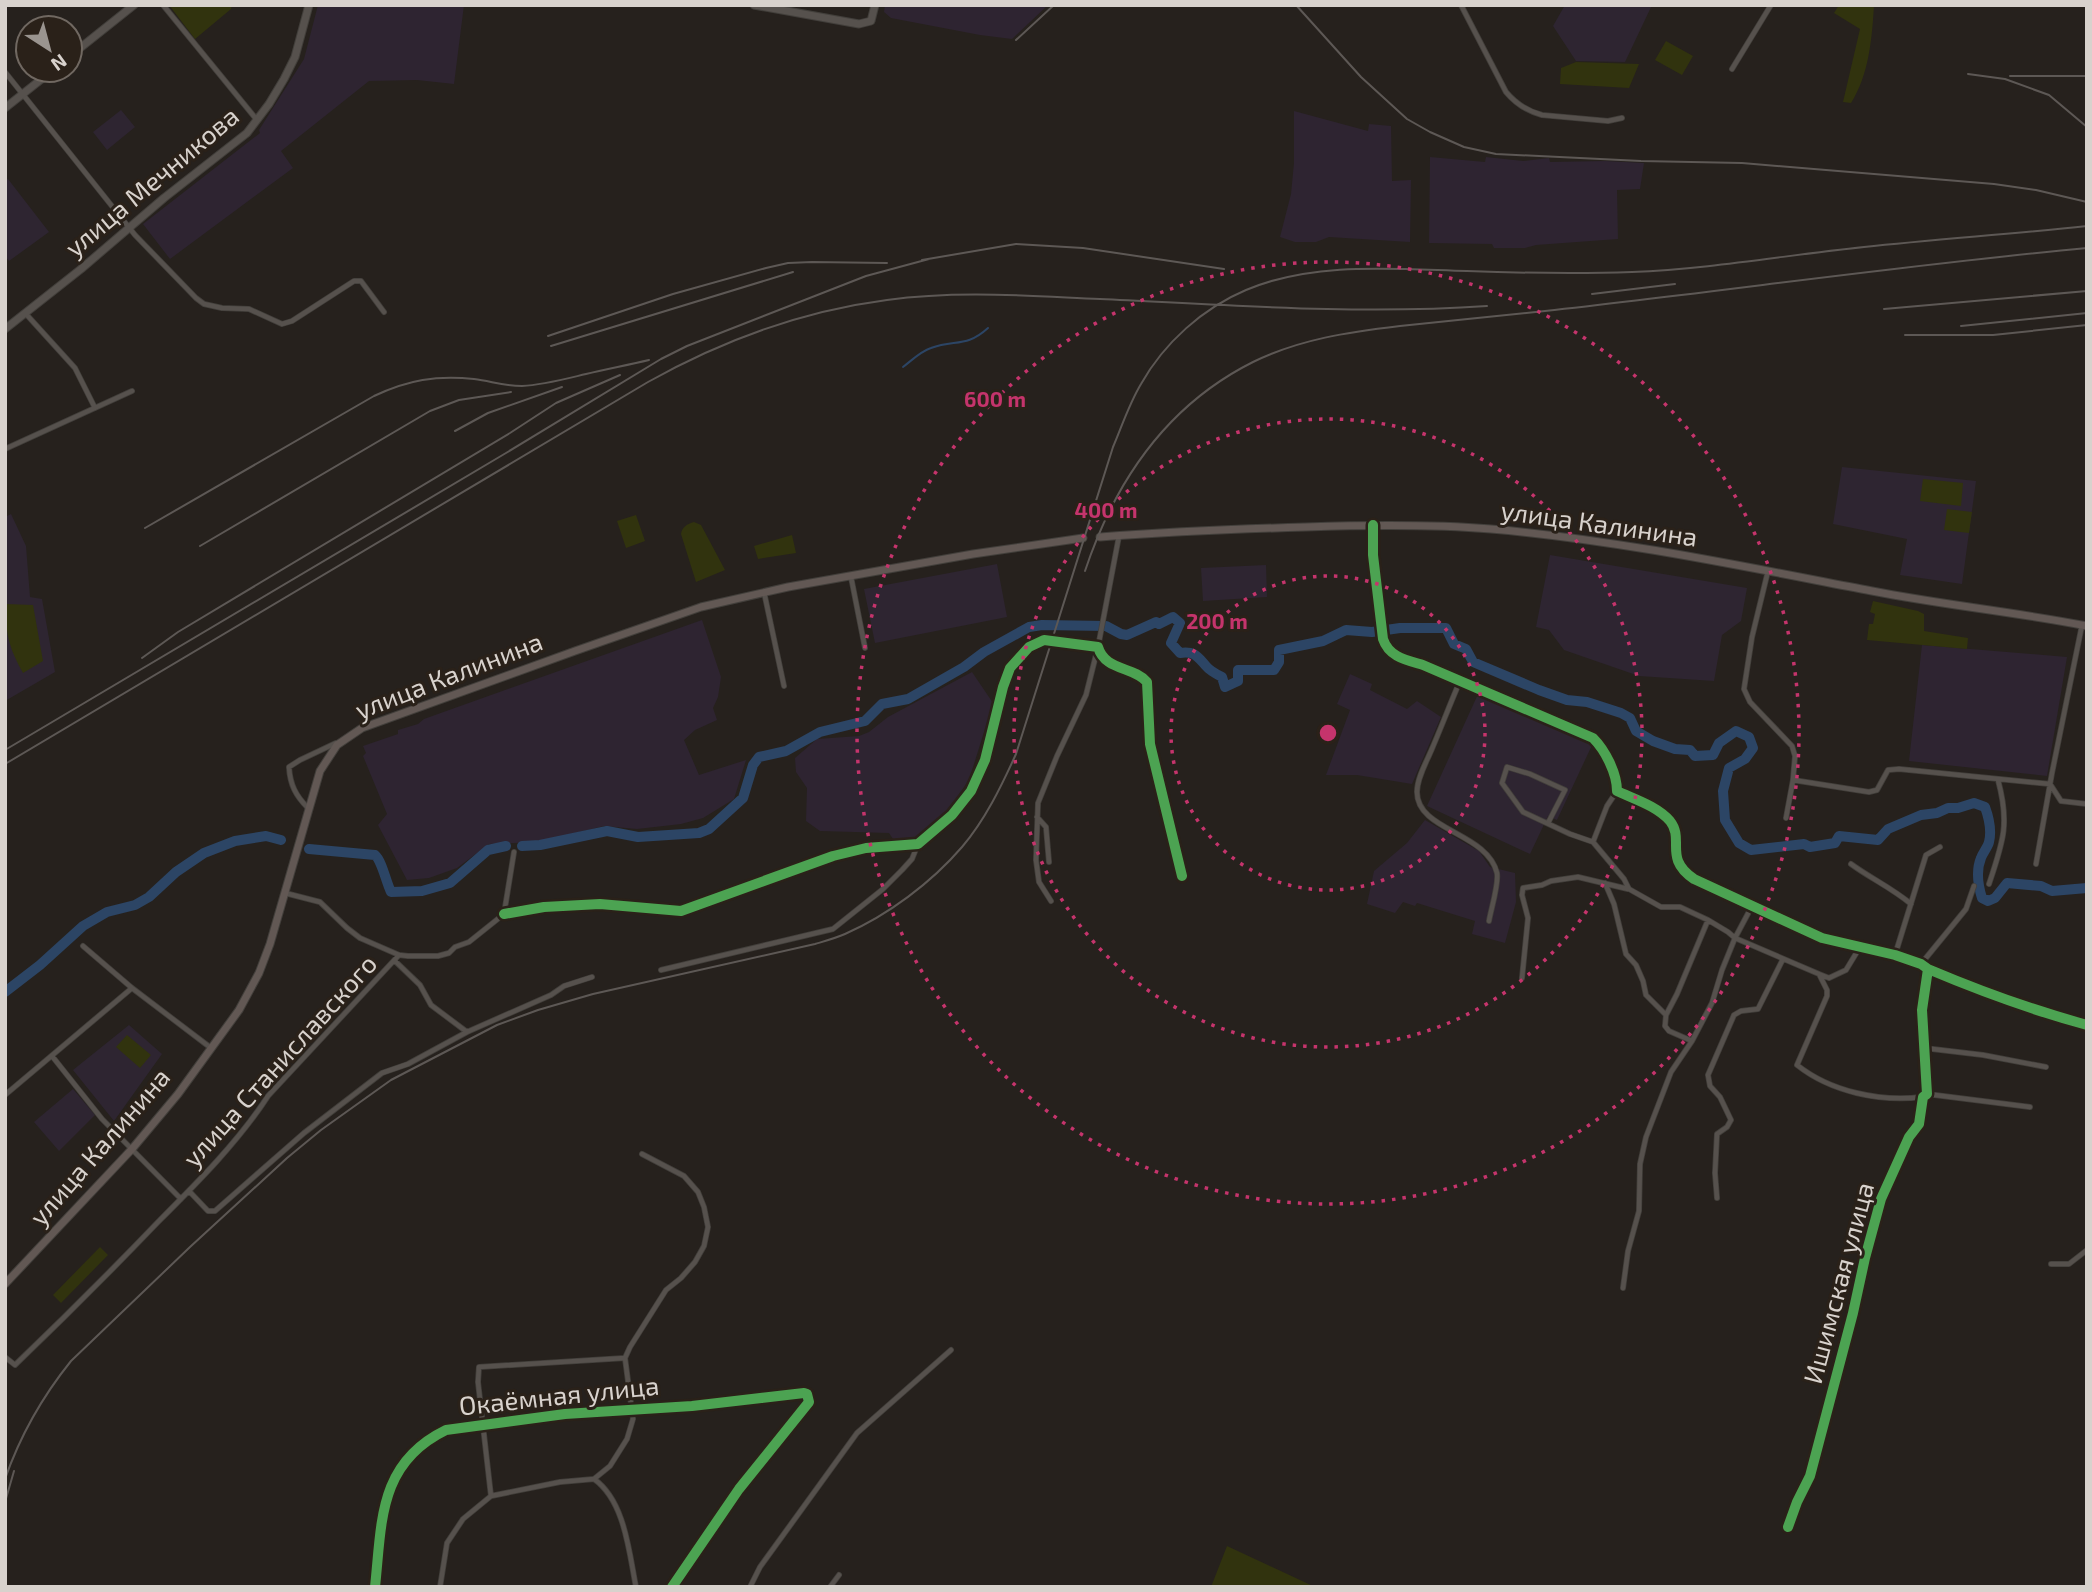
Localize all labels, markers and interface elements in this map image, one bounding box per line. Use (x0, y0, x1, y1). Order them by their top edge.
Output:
north arrow (14, 14, 84, 84)
text: N (47, 50, 72, 76)
street label: улица Мечникова (58, 99, 245, 263)
text: 600 m (964, 386, 1026, 411)
street label: улица Калинина (1499, 493, 1699, 553)
text: 400 m (1075, 497, 1137, 522)
text: 200 m (1186, 608, 1248, 633)
street label: улица Калинина (350, 625, 547, 726)
centre of rings (1316, 721, 1340, 745)
street label: улица Станиславского (175, 947, 383, 1173)
street label: улица Калинина (22, 1061, 176, 1232)
street label: Ишимская улица (1796, 1179, 1880, 1387)
street label: Окаёмная улица (457, 1369, 661, 1421)

